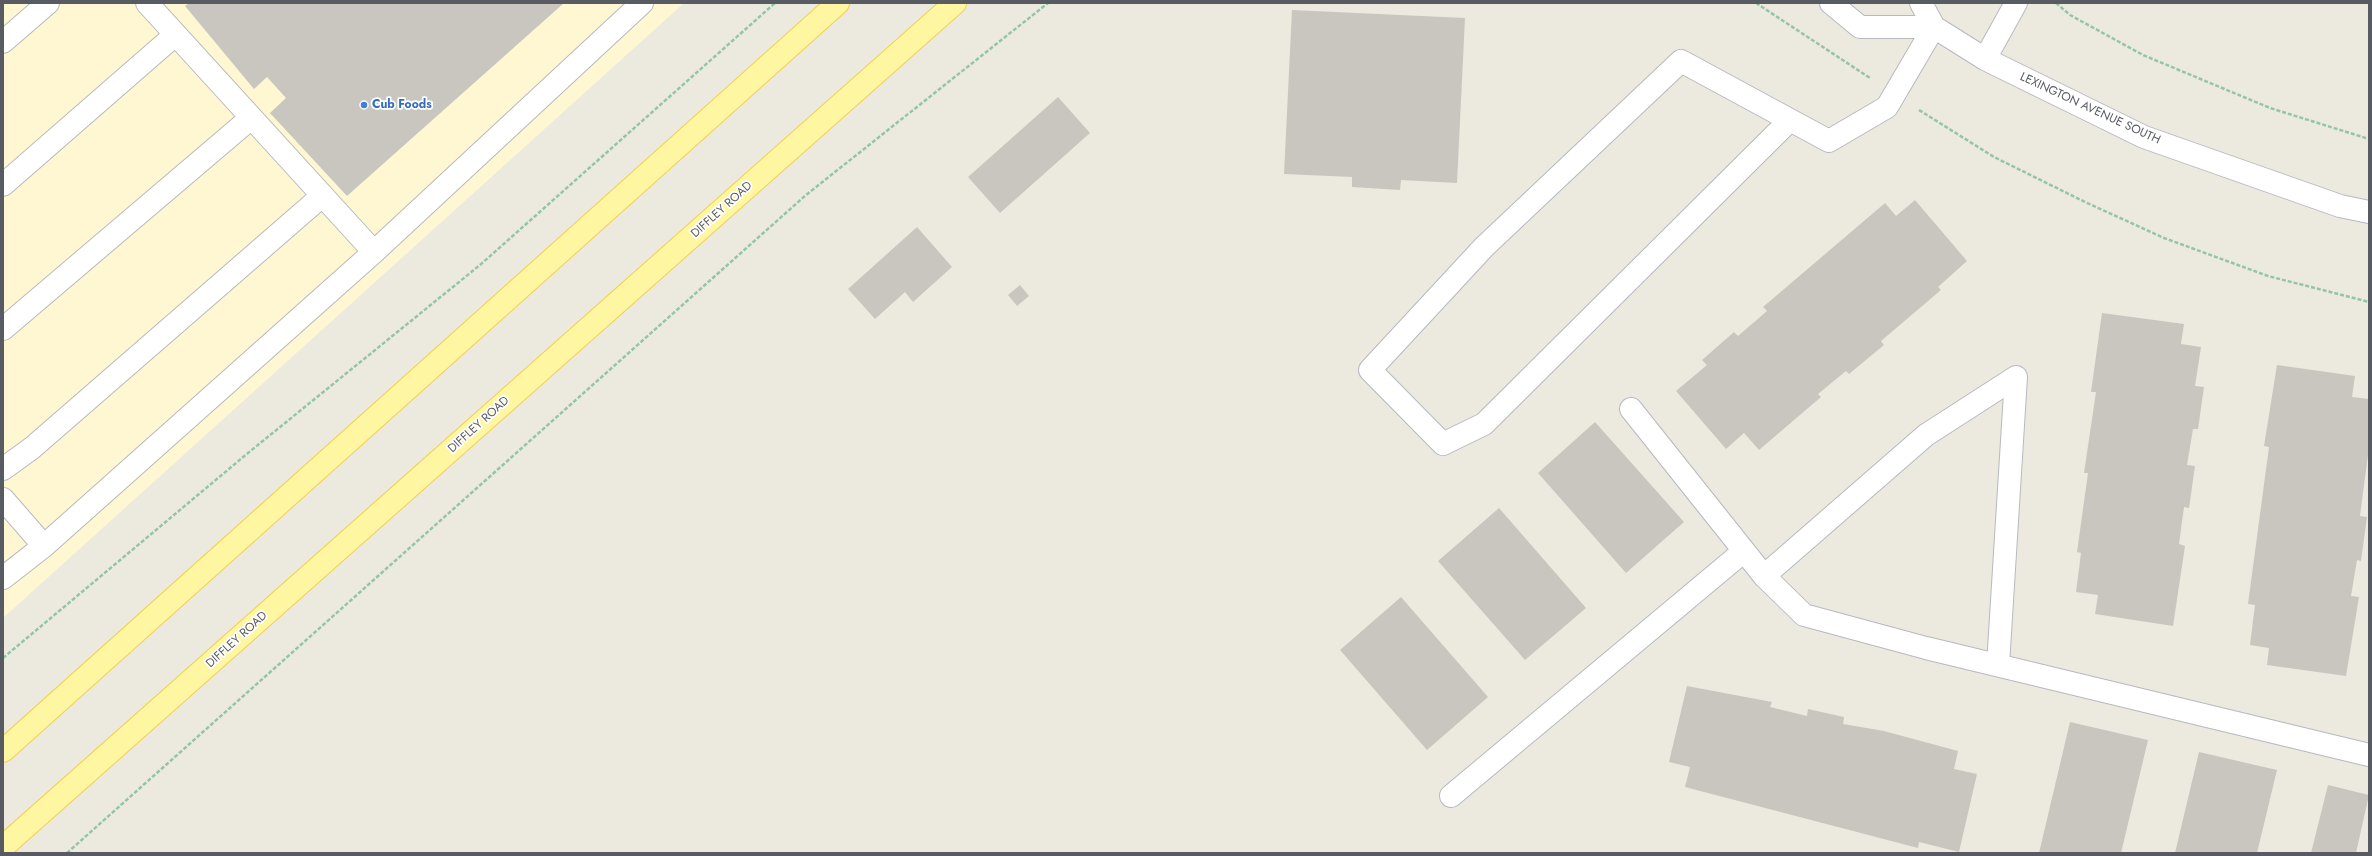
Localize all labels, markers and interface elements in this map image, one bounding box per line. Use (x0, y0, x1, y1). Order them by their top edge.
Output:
street label: LEXINGTON AVENUE SOUTH (2018, 70, 2162, 148)
place label: Cub Foods (372, 98, 432, 112)
marker: Cub Foods (359, 100, 369, 110)
street label: DIFFLEY ROAD (688, 179, 756, 241)
street label: DIFFLEY ROAD (445, 394, 513, 456)
street label: DIFFLEY ROAD (203, 609, 271, 671)

